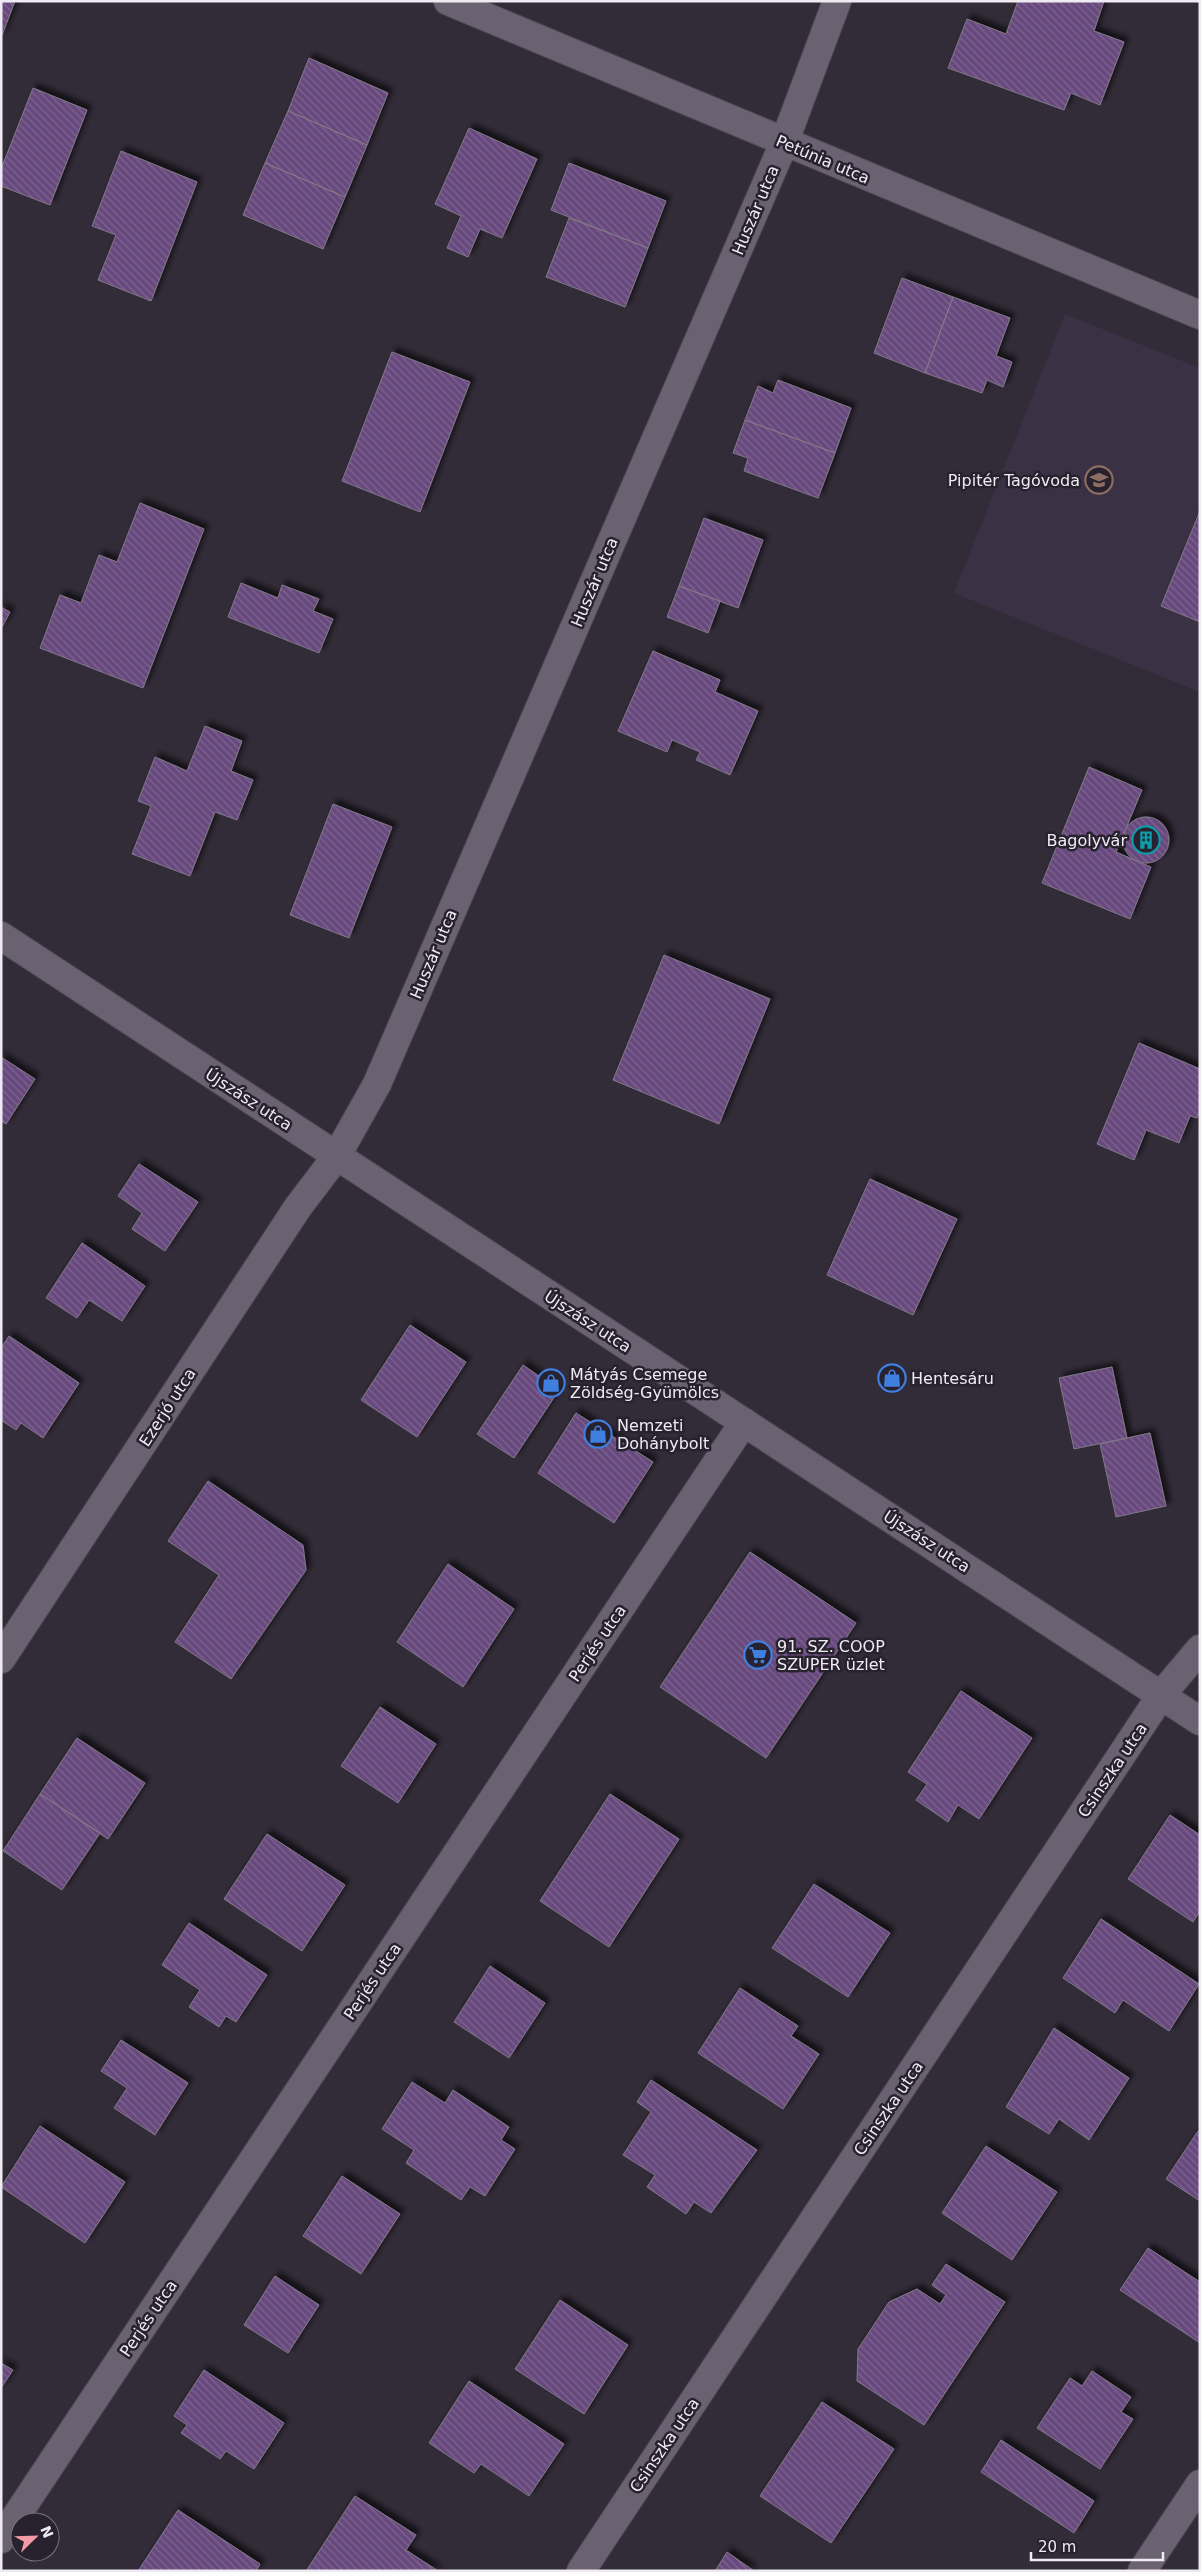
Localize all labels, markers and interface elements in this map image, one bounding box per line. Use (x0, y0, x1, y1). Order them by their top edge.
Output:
street label: Petúnia utca (773, 131, 872, 188)
street label: Huszár utca (728, 163, 783, 258)
school or university icon: Pipitér Tagóvoda (1084, 465, 1114, 495)
place label: Pipitér Tagóvoda (948, 471, 1080, 490)
street label: Huszár utca (567, 535, 622, 630)
building icon: Bagolyvár (1131, 825, 1161, 855)
place label: Bagolyvár (1047, 831, 1127, 850)
street label: Huszár utca (406, 907, 461, 1002)
street label: Újszász utca (202, 1064, 296, 1134)
street label: Újszász utca (541, 1286, 635, 1356)
shop icon: Hentesáru (877, 1363, 907, 1393)
street label: Ezerjó utca (135, 1365, 200, 1450)
place label: Mátyás Csemege Zöldség-Gyümölcs (570, 1365, 719, 1402)
shop icon: Mátyás Csemege Zöldség-Gyümölcs (536, 1368, 566, 1398)
place label: Hentesáru (911, 1369, 994, 1388)
place label: Nemzeti Dohánybolt (617, 1416, 709, 1453)
shop icon: Nemzeti Dohánybolt (583, 1419, 613, 1449)
street label: Újszász utca (880, 1506, 974, 1576)
street label: Perjés utca (565, 1601, 630, 1685)
place label: 91. SZ. COOP SZUPER üzlet (777, 1637, 885, 1674)
supermarket icon: 91. SZ. COOP SZUPER üzlet (743, 1640, 773, 1670)
street label: Csinszka utca (1074, 1719, 1151, 1821)
street label: Perjés utca (340, 1939, 405, 2023)
street label: Csinszka utca (850, 2057, 927, 2159)
street label: Perjés utca (116, 2276, 181, 2360)
street label: Csinszka utca (626, 2394, 703, 2496)
north arrow (10, 2512, 60, 2562)
text: N (37, 2523, 57, 2540)
scale bar (1031, 2530, 1164, 2562)
text: 20 m (1038, 2538, 1076, 2556)

